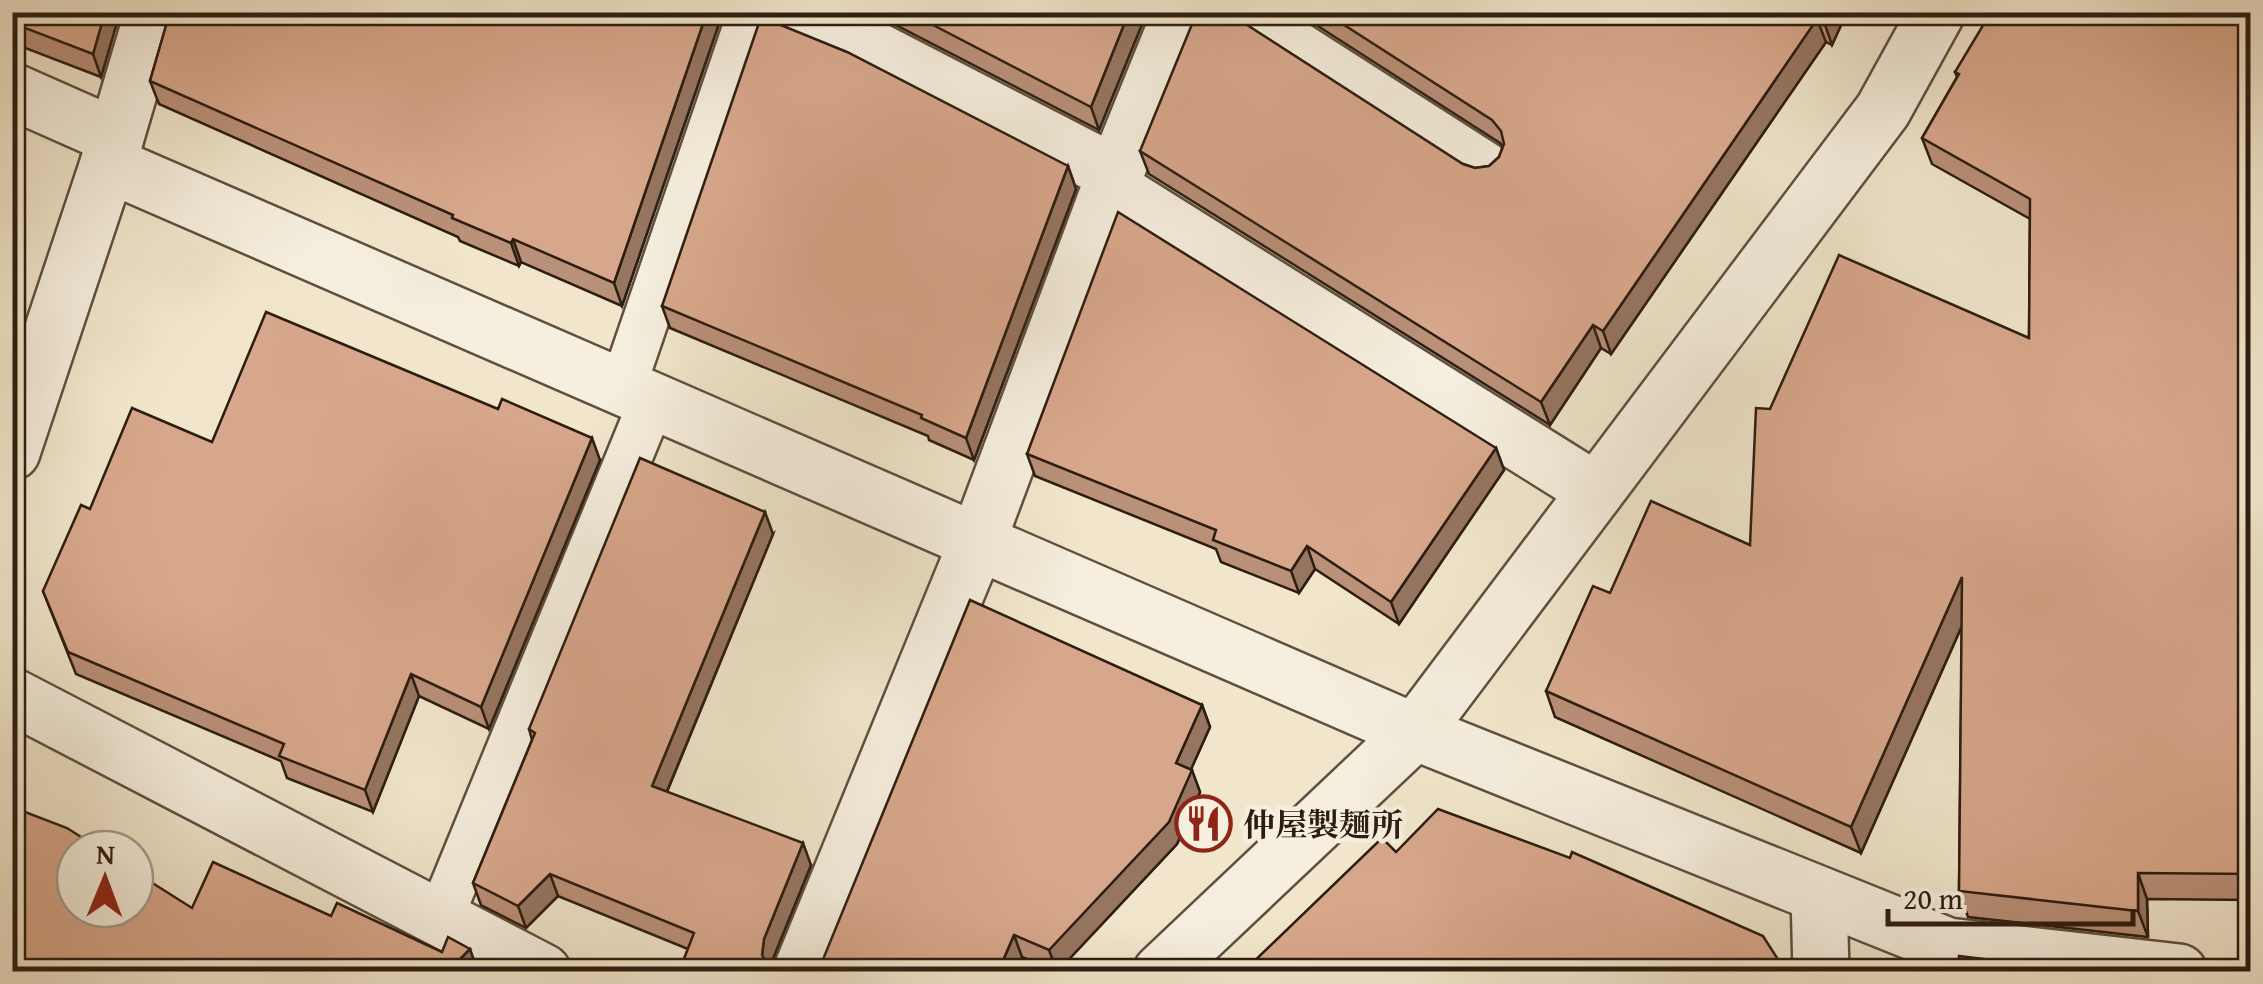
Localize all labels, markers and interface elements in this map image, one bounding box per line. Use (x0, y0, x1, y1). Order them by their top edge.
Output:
restaurant icon: 仲屋製麺所 (1174, 794, 1234, 854)
place label: 仲屋製麺所 (1243, 801, 1403, 848)
north arrow (55, 829, 155, 929)
text: N (96, 833, 115, 874)
scale bar (1888, 864, 2133, 926)
text: 20 m (1903, 876, 1963, 920)

